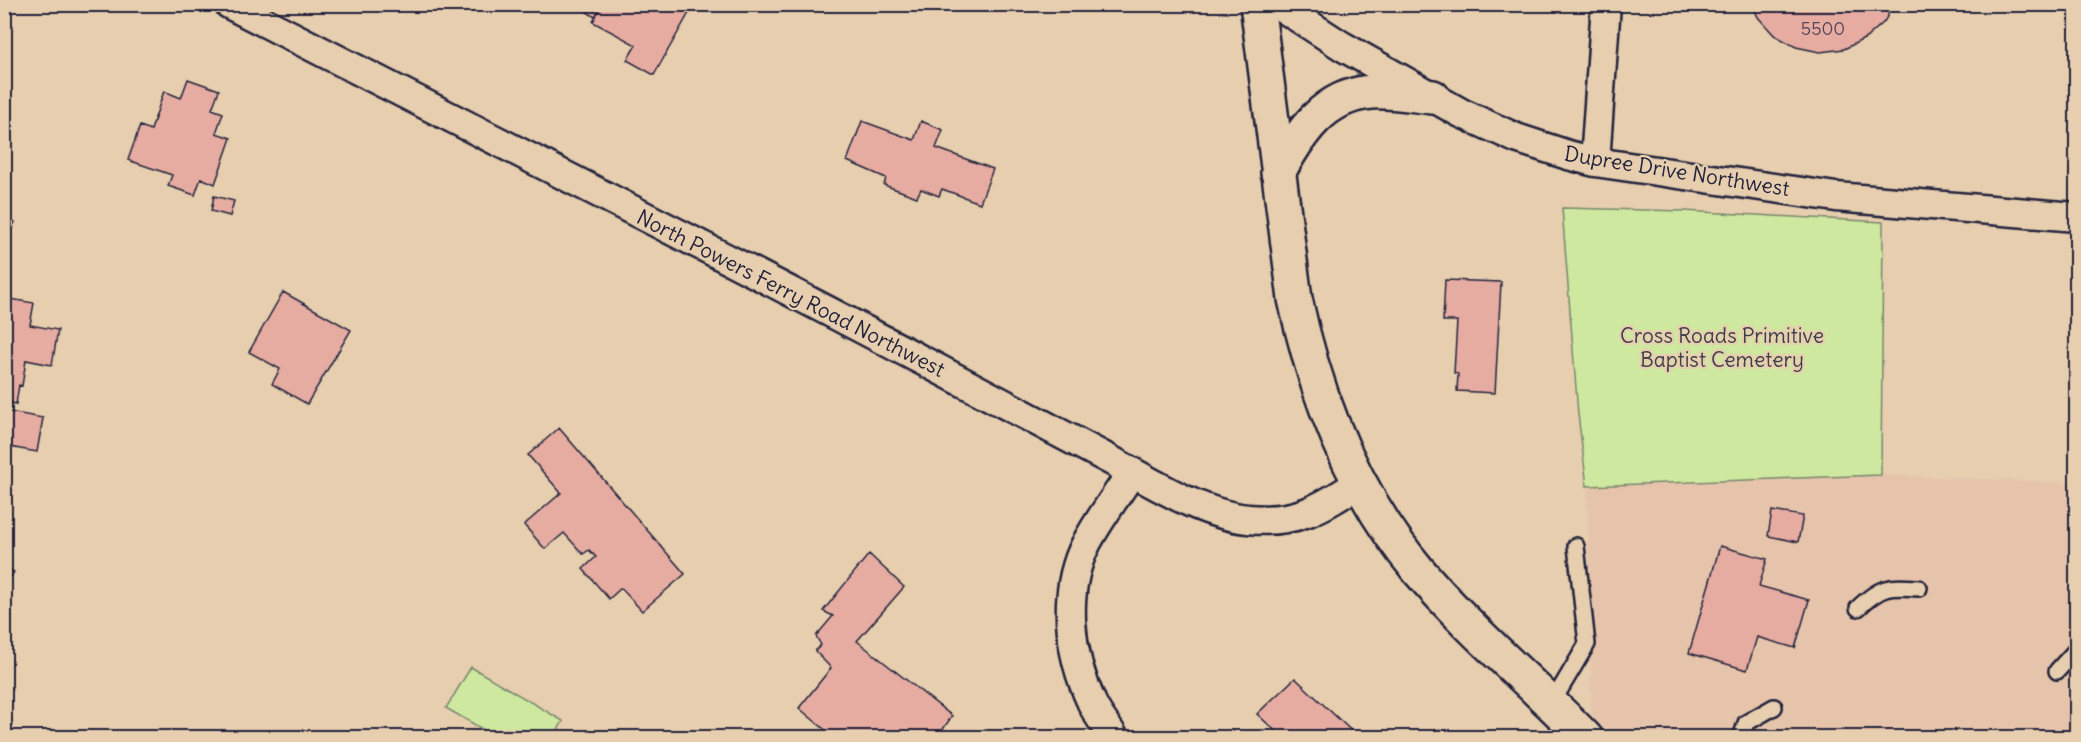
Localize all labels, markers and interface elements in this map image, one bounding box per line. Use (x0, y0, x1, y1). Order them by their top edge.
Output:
house number: 5500 (1801, 17, 1845, 40)
street label: Dupree Drive Northwest (1563, 140, 1791, 202)
street label: North Powers Ferry Road Northwest (632, 203, 950, 383)
park label: Cross Roads Primitive Baptist Cemetery (1620, 322, 1824, 373)

